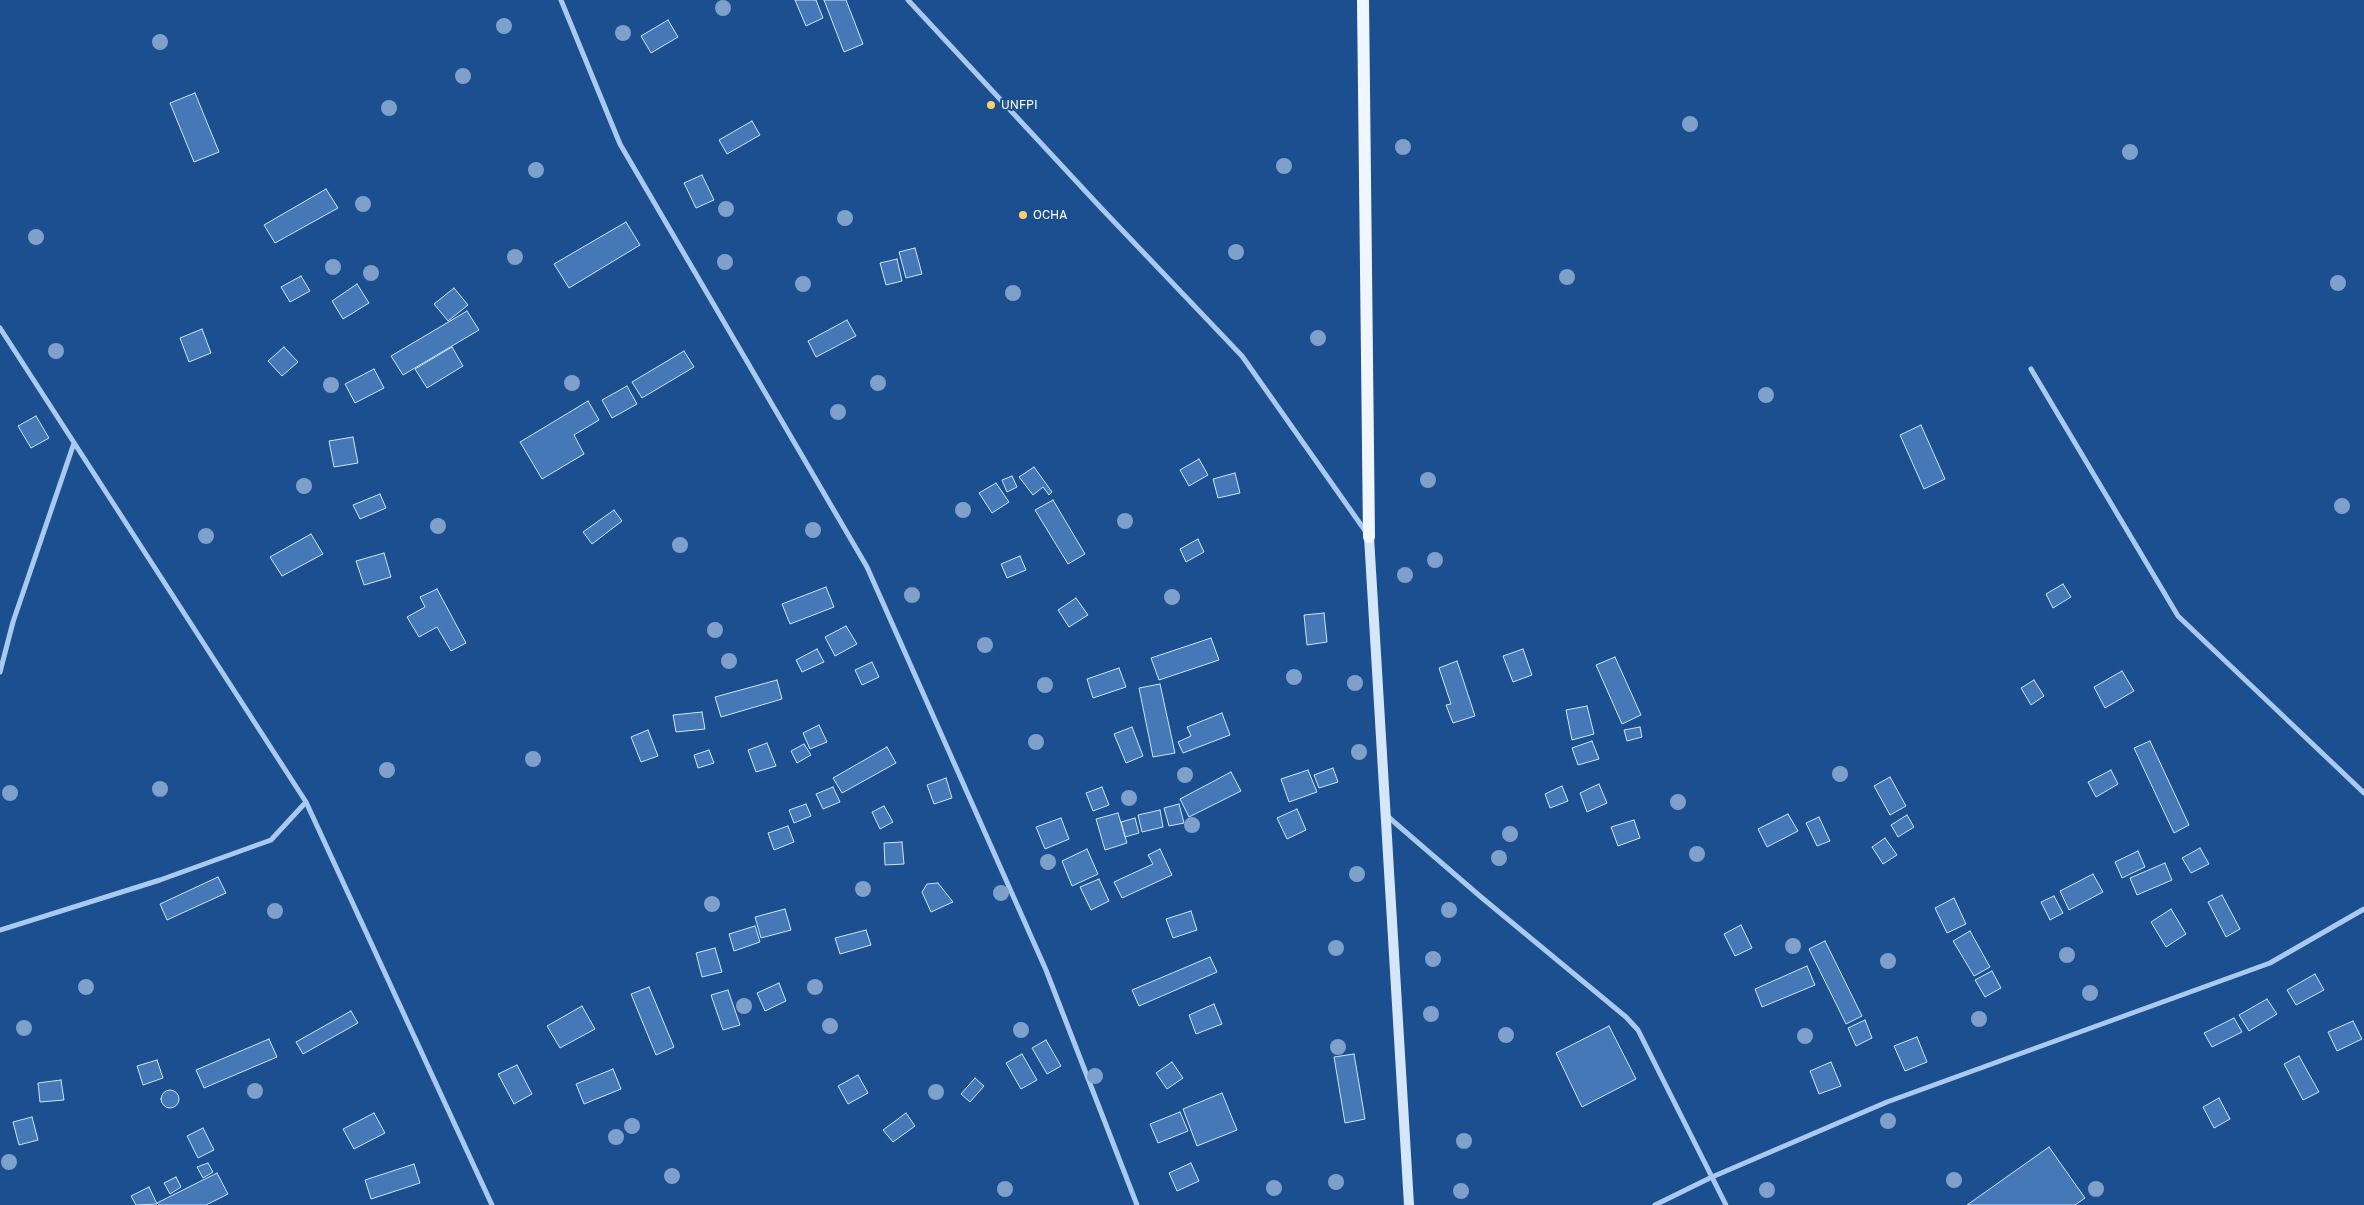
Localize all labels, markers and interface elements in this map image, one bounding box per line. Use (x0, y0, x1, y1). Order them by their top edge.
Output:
place label: UNFPI (1001, 98, 1038, 112)
marker: UNFPI (985, 99, 997, 111)
place label: OCHA (1033, 208, 1067, 222)
marker: OCHA (1017, 209, 1029, 221)

